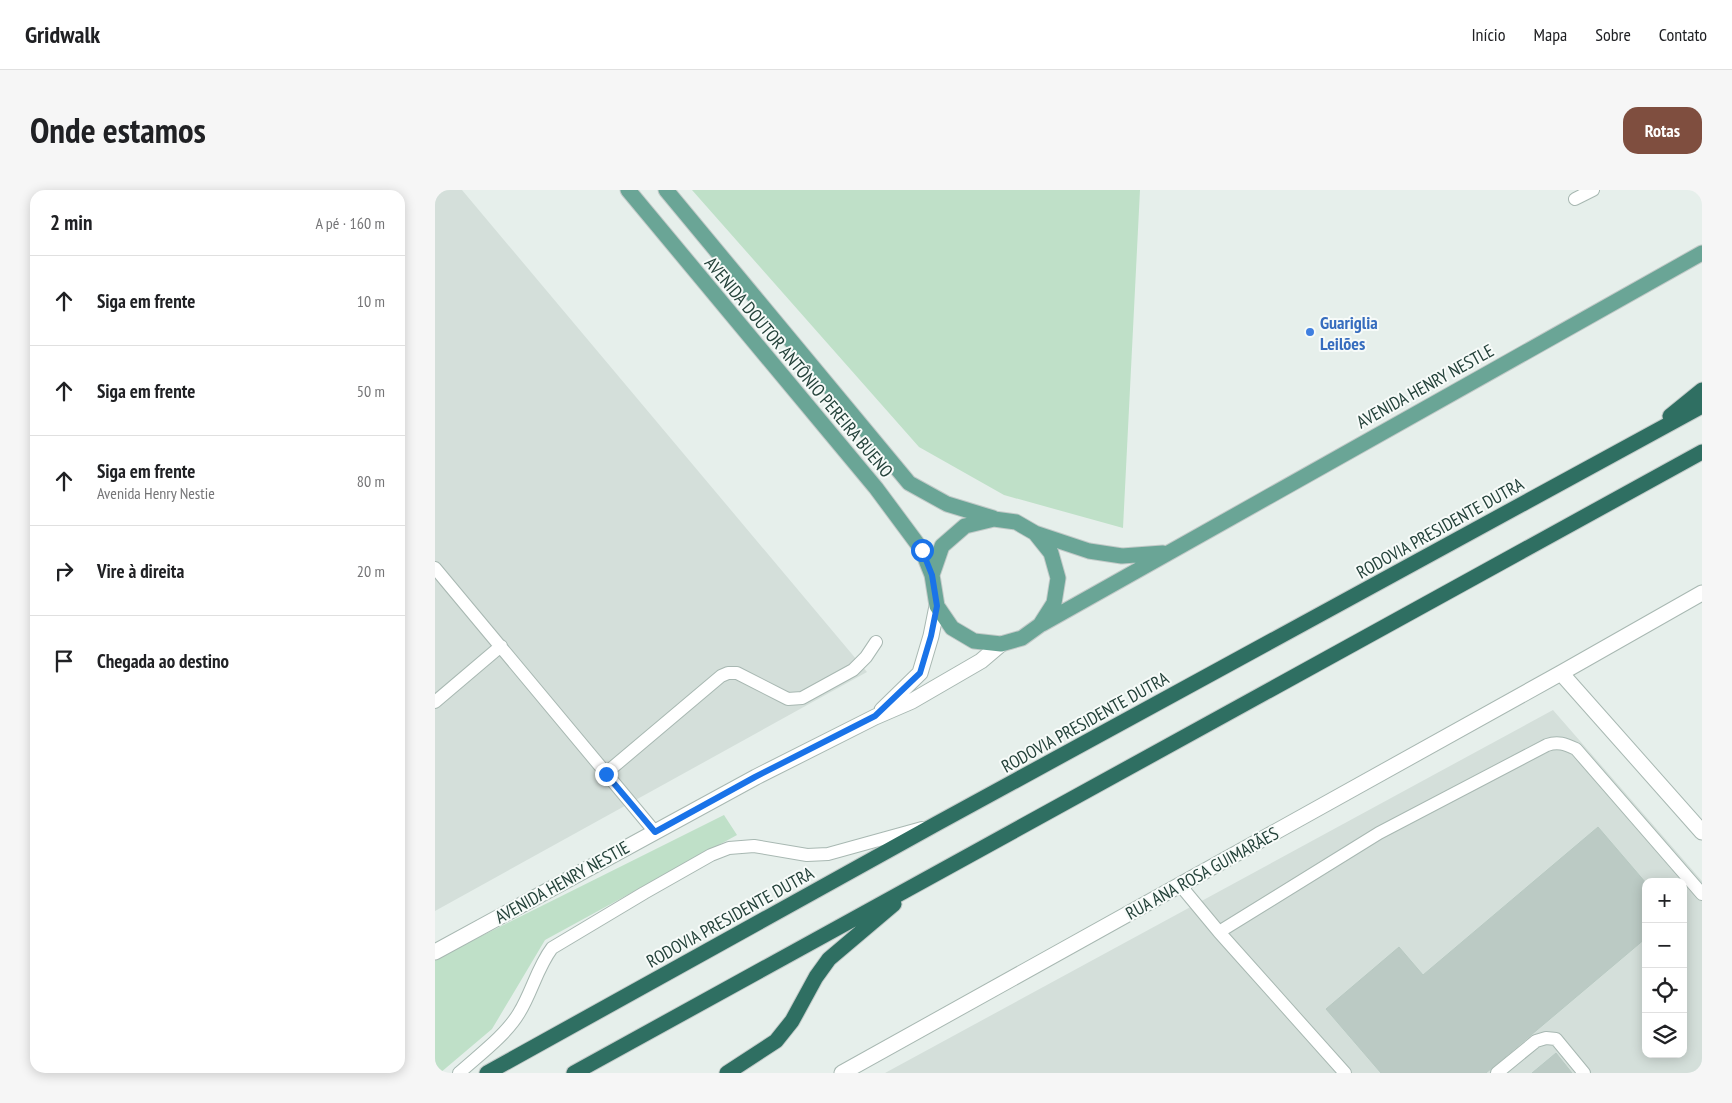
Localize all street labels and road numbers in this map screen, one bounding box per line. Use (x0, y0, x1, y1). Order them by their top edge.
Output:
street label: AVENIDA DOUTOR ANTÔNIO PEREIRA BUENO (700, 252, 898, 482)
street label: AVENIDA HENRY NESTLE (1352, 339, 1498, 433)
street label: RODOVIA PRESIDENTE DUTRA (1352, 472, 1528, 584)
street label: RODOVIA PRESIDENTE DUTRA (997, 666, 1173, 778)
street label: RUA ANA ROSA GUIMARÃES (1122, 821, 1283, 925)
street label: AVENIDA HENRY NESTIE (491, 836, 633, 928)
street label: RODOVIA PRESIDENTE DUTRA (642, 861, 818, 973)

